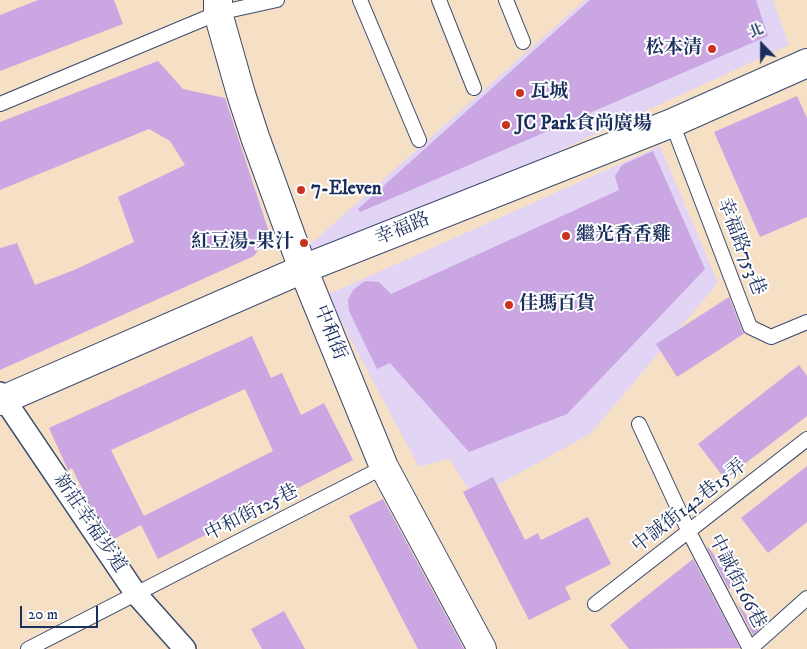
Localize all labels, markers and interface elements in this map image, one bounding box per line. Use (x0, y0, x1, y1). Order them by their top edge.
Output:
north arrow (737, 20, 787, 70)
text: 北 (747, 20, 766, 42)
place label: 松本清 (645, 38, 702, 60)
marker: 松本清 (706, 43, 718, 55)
place label: 瓦城 (530, 82, 568, 104)
marker: 瓦城 (514, 87, 526, 99)
place label: JC Park食尚廣場 (516, 114, 652, 136)
marker: JC Park食尚廣場 (500, 119, 512, 131)
place label: 7-Eleven (311, 179, 382, 201)
marker: 7-Eleven (295, 184, 307, 196)
street label: 幸福路753巷 (711, 195, 769, 299)
street label: 幸福路 (372, 209, 434, 251)
place label: 繼光香香雞 (576, 225, 671, 247)
marker: 繼光香香雞 (560, 230, 572, 242)
place label: 紅豆湯-果汁 (191, 232, 294, 254)
marker: 紅豆湯-果汁 (298, 237, 310, 249)
place label: 佳瑪百貨 (519, 294, 595, 316)
marker: 佳瑪百貨 (503, 299, 515, 311)
street label: 中和街 (308, 302, 350, 364)
street label: 中誠街142巷15弄 (628, 455, 752, 559)
street label: 新莊幸福步道 (48, 470, 130, 578)
street label: 中和街125巷 (202, 481, 302, 547)
street label: 中誠街166巷 (703, 531, 769, 633)
scale bar (22, 596, 100, 628)
text: 20 m (28, 605, 58, 624)

